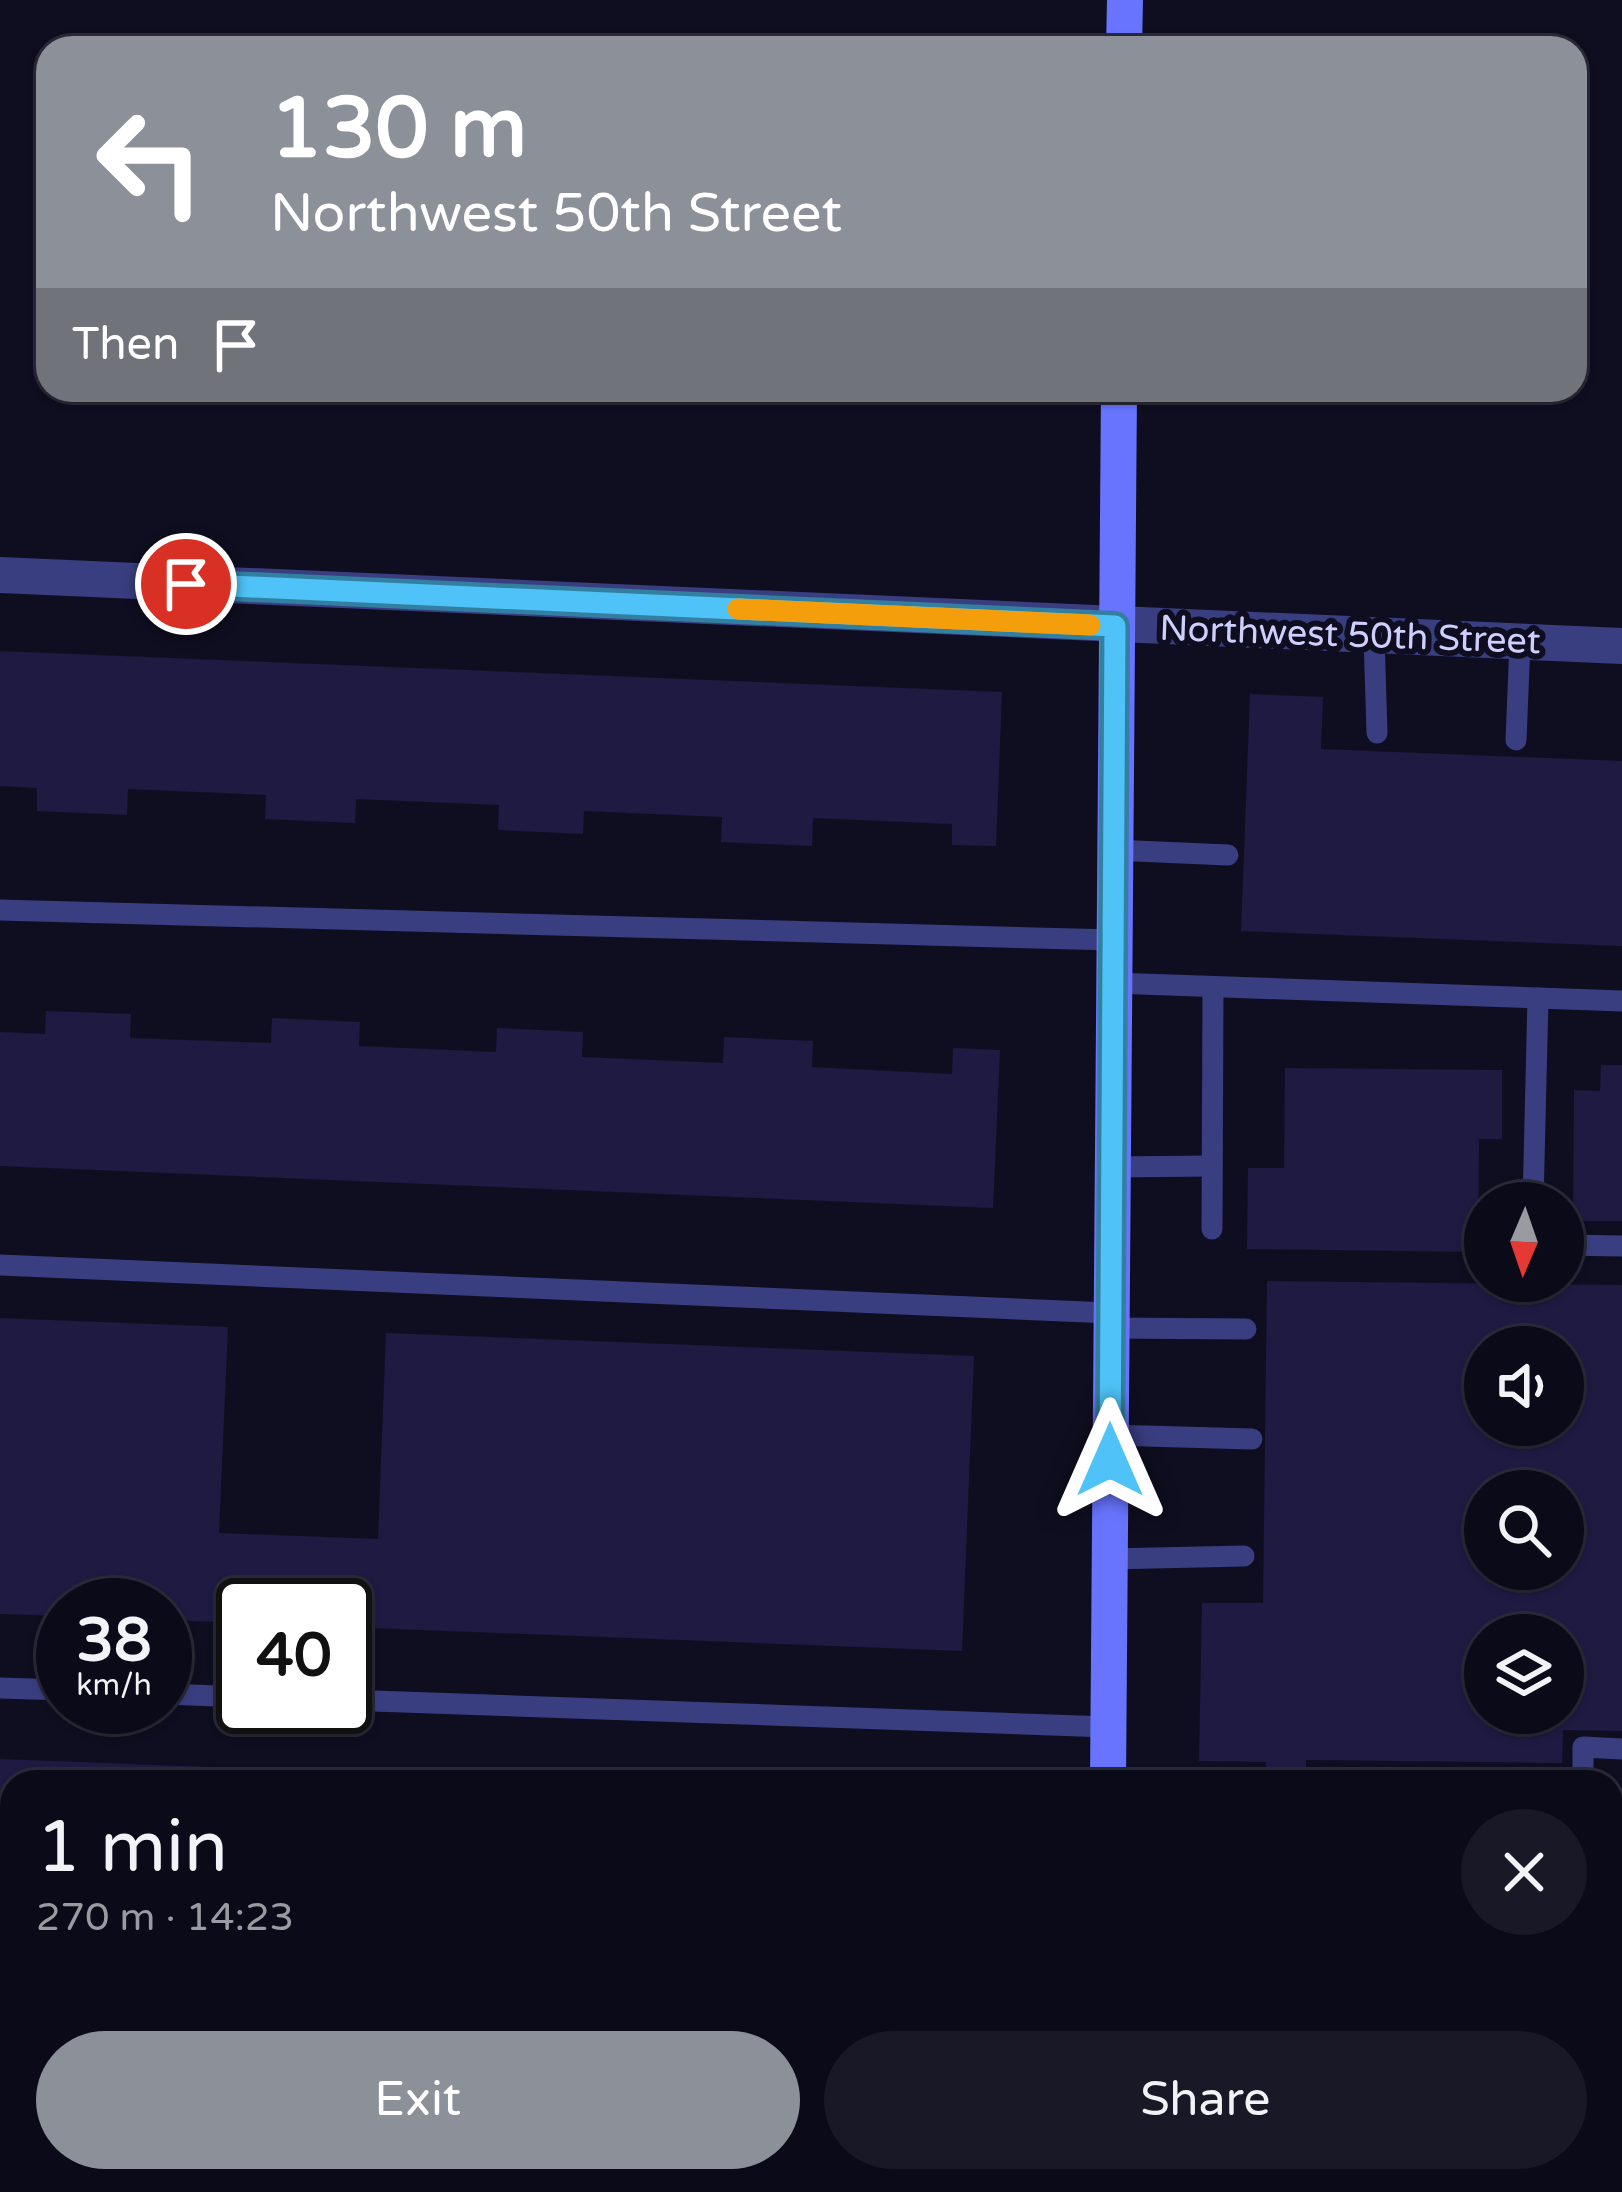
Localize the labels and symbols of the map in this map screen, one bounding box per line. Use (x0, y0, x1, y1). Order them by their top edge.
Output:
pin (135, 533, 237, 635)
street label: Northwest 50th Street (1159, 607, 1541, 663)
north arrow (1464, 1182, 1584, 1302)
position arrow (1047, 1397, 1173, 1523)
speed limit sign: 40 (216, 1578, 372, 1734)

